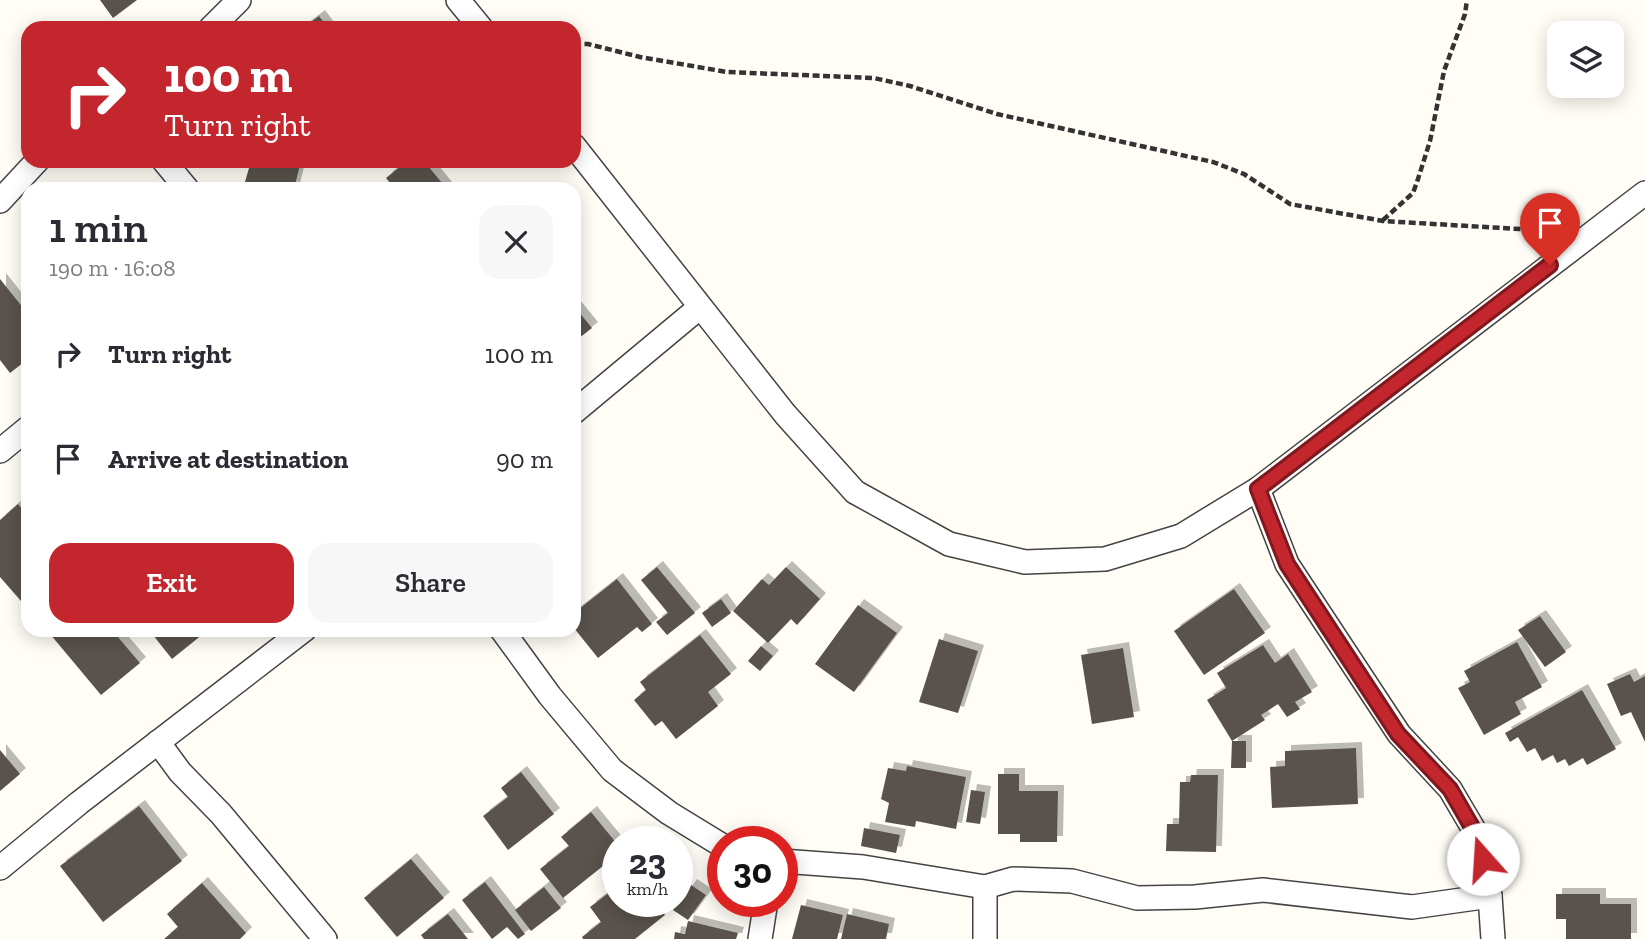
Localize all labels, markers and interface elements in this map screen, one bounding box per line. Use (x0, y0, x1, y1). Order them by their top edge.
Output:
map controls (1547, 21, 1624, 98)
button: layers (1547, 21, 1624, 98)
text: 100 m (164, 46, 292, 105)
icon: right (49, 49, 140, 140)
text: Turn right (164, 106, 311, 144)
pin (1520, 193, 1580, 265)
text: 1 min (49, 202, 148, 253)
icon: arrive (1531, 204, 1569, 242)
button: close (479, 205, 553, 279)
text: 190 m · 16:08 (49, 254, 176, 282)
icon: right (49, 335, 87, 373)
text: Turn right (108, 338, 231, 370)
text: 100 m (485, 338, 553, 370)
icon: arrive (49, 440, 87, 478)
text: Arrive at destination (108, 443, 348, 475)
text: 90 m (496, 443, 553, 475)
button: Exit (49, 543, 294, 623)
button: Share (308, 543, 553, 623)
position arrow (1446, 822, 1520, 896)
speed limit sign: 30 (707, 826, 798, 917)
text: 23 (629, 841, 666, 883)
text: km/h (627, 878, 668, 900)

